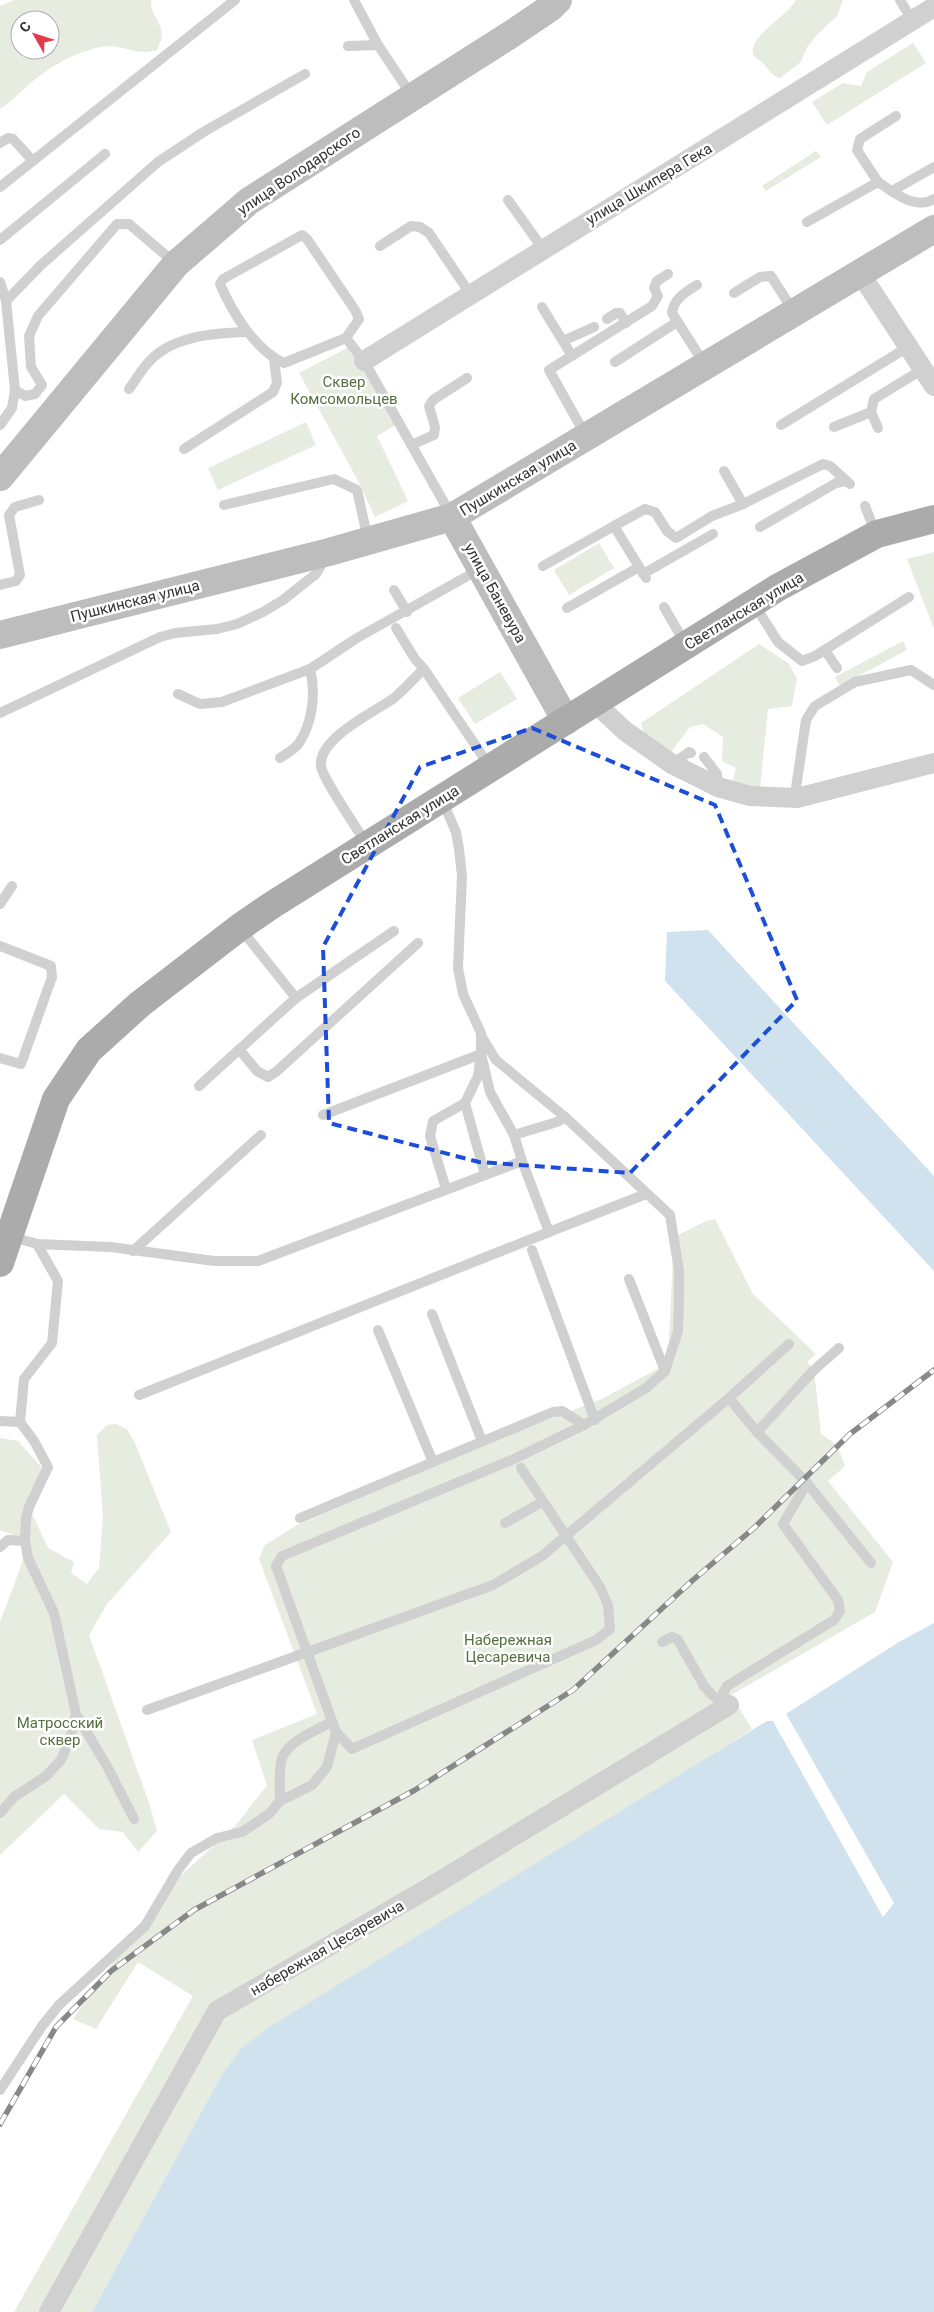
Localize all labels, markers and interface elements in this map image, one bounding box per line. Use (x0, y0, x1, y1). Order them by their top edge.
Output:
north arrow (10, 10, 60, 60)
text: С (16, 18, 34, 35)
street label: улица Володарского (234, 123, 364, 219)
street label: улица Шкипера Гека (583, 139, 715, 229)
park label: Сквер Комсомольцев (290, 373, 398, 408)
street label: Пушкинская улица (457, 436, 579, 520)
street label: улица Баневура (460, 540, 530, 646)
street label: Светланская улица (681, 568, 807, 654)
street label: Пушкинская улица (68, 576, 202, 626)
street label: Светланская улица (338, 781, 462, 869)
park label: Набережная Цесаревича (464, 1631, 552, 1666)
park label: Матросский сквер (17, 1714, 103, 1749)
street label: набережная Цесаревича (247, 1897, 407, 1999)

